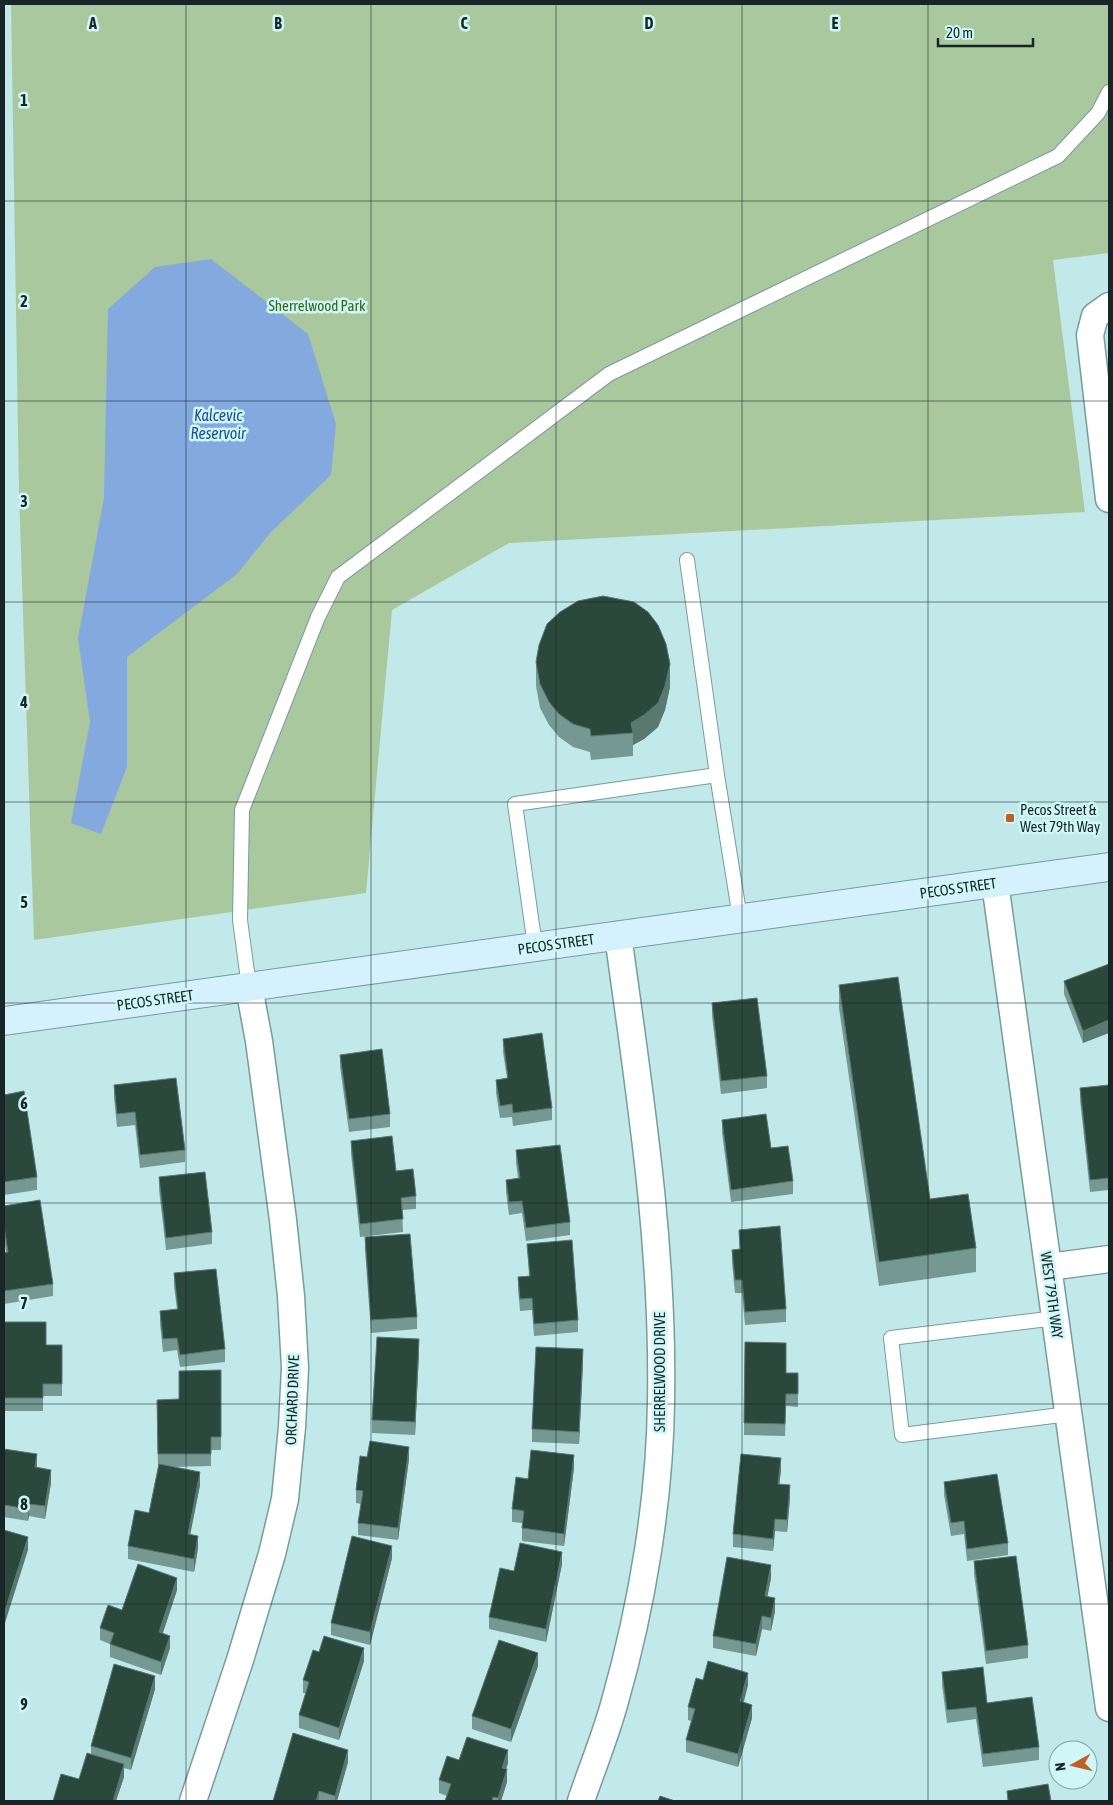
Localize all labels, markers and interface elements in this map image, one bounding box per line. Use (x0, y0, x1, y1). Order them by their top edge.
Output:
text: A (88, 14, 97, 32)
text: B (274, 14, 282, 32)
text: C (460, 14, 468, 32)
text: D (645, 14, 654, 32)
text: E (832, 14, 839, 32)
scale bar (938, 15, 1033, 47)
text: 20 m (946, 24, 973, 41)
text: 1 (20, 91, 28, 109)
text: 2 (20, 292, 28, 310)
park label: Sherrelwood Park (269, 297, 366, 314)
water label: Kalcevic Reservoir (190, 406, 247, 442)
text: 3 (20, 492, 28, 510)
text: 4 (19, 693, 28, 711)
place label: Pecos Street & West 79th Way (1020, 801, 1100, 835)
marker: Pecos Street & West 79th Way (1004, 812, 1016, 824)
street label: PECOS STREET (919, 874, 998, 902)
text: 5 (20, 893, 28, 911)
street label: PECOS STREET (517, 930, 596, 958)
street label: PECOS STREET (116, 986, 195, 1014)
text: 6 (20, 1094, 28, 1112)
street label: WEST 79TH WAY (1037, 1250, 1067, 1340)
text: 7 (20, 1294, 28, 1312)
street label: SHERRELWOOD DRIVE (651, 1311, 668, 1432)
street label: ORCHARD DRIVE (282, 1354, 302, 1445)
text: 8 (20, 1495, 28, 1513)
text: 9 (20, 1695, 28, 1713)
north arrow (1048, 1740, 1098, 1790)
text: N (1052, 1762, 1069, 1772)

